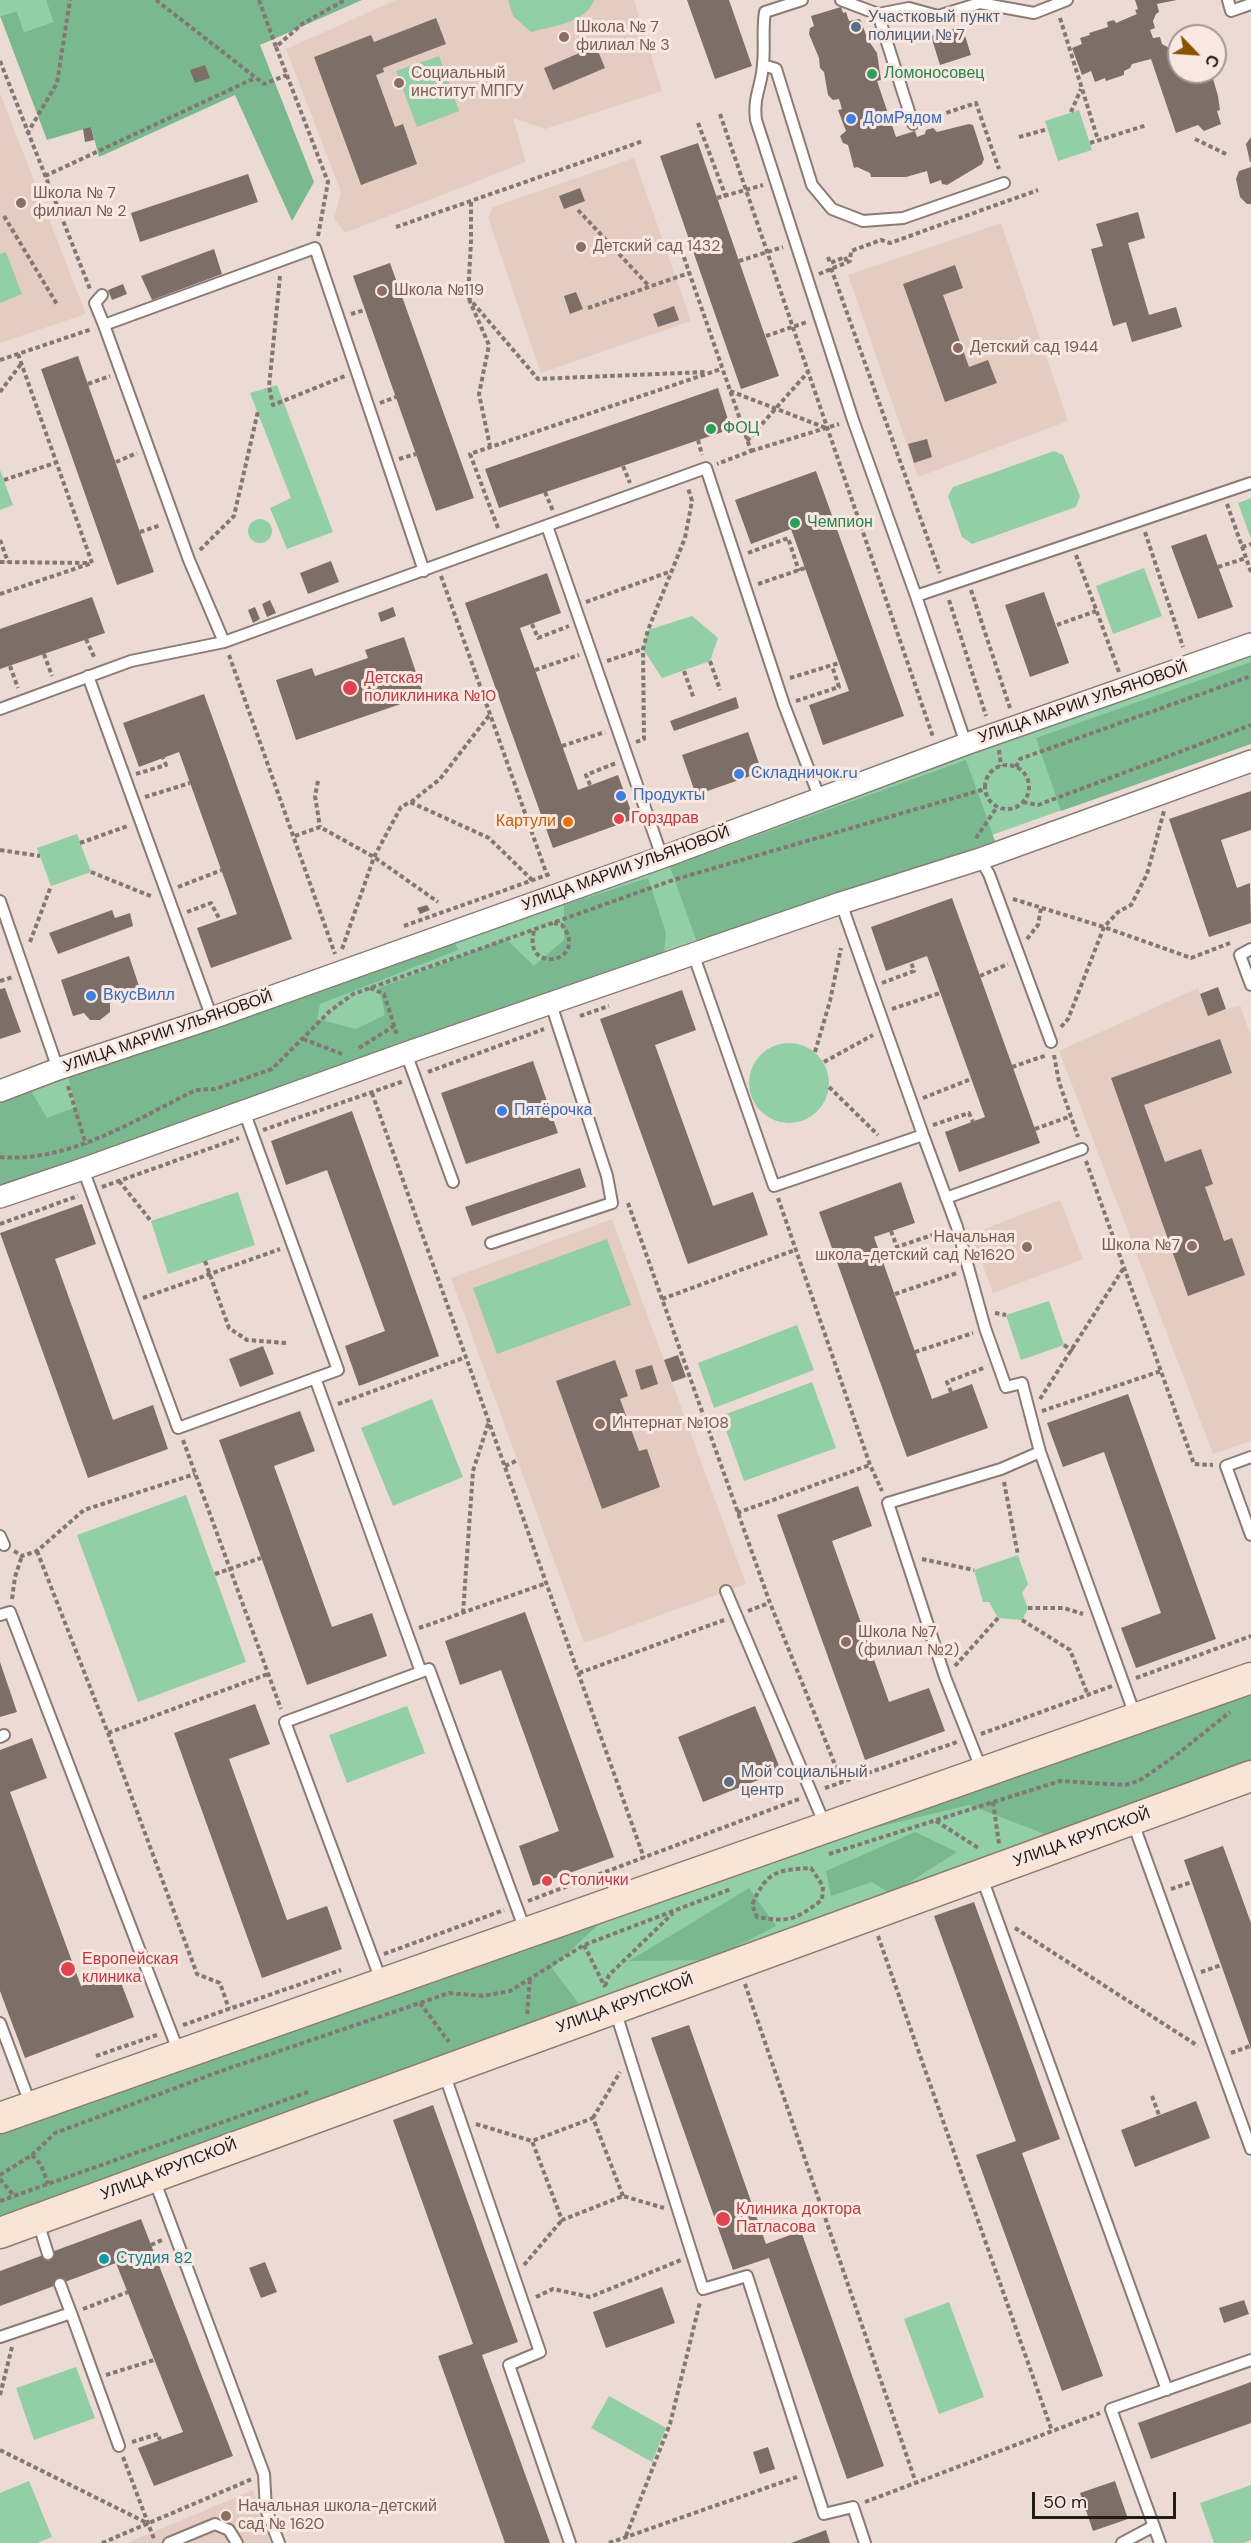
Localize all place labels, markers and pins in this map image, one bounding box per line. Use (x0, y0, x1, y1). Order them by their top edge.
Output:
place label: Участковый пункт полиции № 7 (868, 8, 1000, 46)
place label: Школа № 7 филиал № 3 (576, 18, 670, 56)
marker: Участковый пункт полиции № 7 (849, 20, 863, 34)
marker: Школа № 7 филиал № 3 (557, 30, 571, 44)
place label: Социальный институт МПГУ (411, 64, 524, 102)
place label: Ломоносовец (884, 64, 984, 84)
marker: Ломоносовец (865, 67, 879, 81)
marker: Социальный институт МПГУ (392, 76, 406, 90)
place label: ДомРядом (863, 109, 942, 129)
marker: ДомРядом (844, 112, 858, 126)
place label: Школа № 7 филиал № 2 (33, 184, 127, 222)
marker: Школа № 7 филиал № 2 (14, 196, 28, 210)
place label: Детский сад 1432 (593, 237, 720, 257)
marker: Детский сад 1432 (574, 240, 588, 254)
place label: Школа №119 (394, 281, 484, 301)
marker: Школа №119 (375, 284, 389, 298)
place label: Детский сад 1944 (970, 338, 1098, 358)
marker: Детский сад 1944 (951, 341, 965, 355)
place label: ФОЦ (723, 419, 759, 439)
marker: ФОЦ (704, 422, 718, 436)
place label: Чемпион (807, 513, 873, 533)
marker: Чемпион (788, 516, 802, 530)
place label: Детская поликлиника №10 (364, 669, 496, 707)
marker: Детская поликлиника №10 (341, 679, 359, 697)
place label: Складничок.ru (751, 764, 858, 784)
marker: Складничок.ru (732, 767, 746, 781)
place label: Продукты (633, 786, 705, 806)
marker: Продукты (614, 789, 628, 803)
place label: Горздрав (631, 809, 699, 829)
place label: Картули (496, 812, 556, 832)
marker: Горздрав (612, 812, 626, 826)
marker: Картули (561, 815, 575, 829)
place label: ВкусВилл (103, 986, 175, 1006)
marker: ВкусВилл (84, 989, 98, 1003)
place label: Пятёрочка (514, 1101, 592, 1121)
marker: Пятёрочка (495, 1104, 509, 1118)
place label: Начальная школа-детский сад №1620 (815, 1228, 1015, 1266)
place label: Школа №7 (1101, 1236, 1180, 1256)
marker: Школа №7 (1185, 1239, 1199, 1253)
marker: Начальная школа-детский сад №1620 (1020, 1240, 1034, 1254)
place label: Интернат №108 (612, 1414, 729, 1434)
marker: Интернат №108 (593, 1417, 607, 1431)
place label: Школа №7 (филиал №2) (858, 1623, 959, 1661)
marker: Школа №7 (филиал №2) (839, 1635, 853, 1649)
place label: Мой социальный центр (741, 1763, 868, 1801)
marker: Мой социальный центр (722, 1775, 736, 1789)
place label: Столички (559, 1871, 629, 1891)
marker: Столички (540, 1874, 554, 1888)
place label: Европейская клиника (82, 1950, 178, 1988)
marker: Европейская клиника (59, 1960, 77, 1978)
place label: Клиника доктора Патласова (736, 2200, 861, 2238)
marker: Клиника доктора Патласова (714, 2210, 732, 2228)
place label: Студия 82 (116, 2249, 192, 2269)
marker: Студия 82 (97, 2252, 111, 2266)
place label: Начальная школа-детский сад № 1620 (238, 2497, 437, 2535)
marker: Начальная школа-детский сад № 1620 (219, 2509, 233, 2523)

